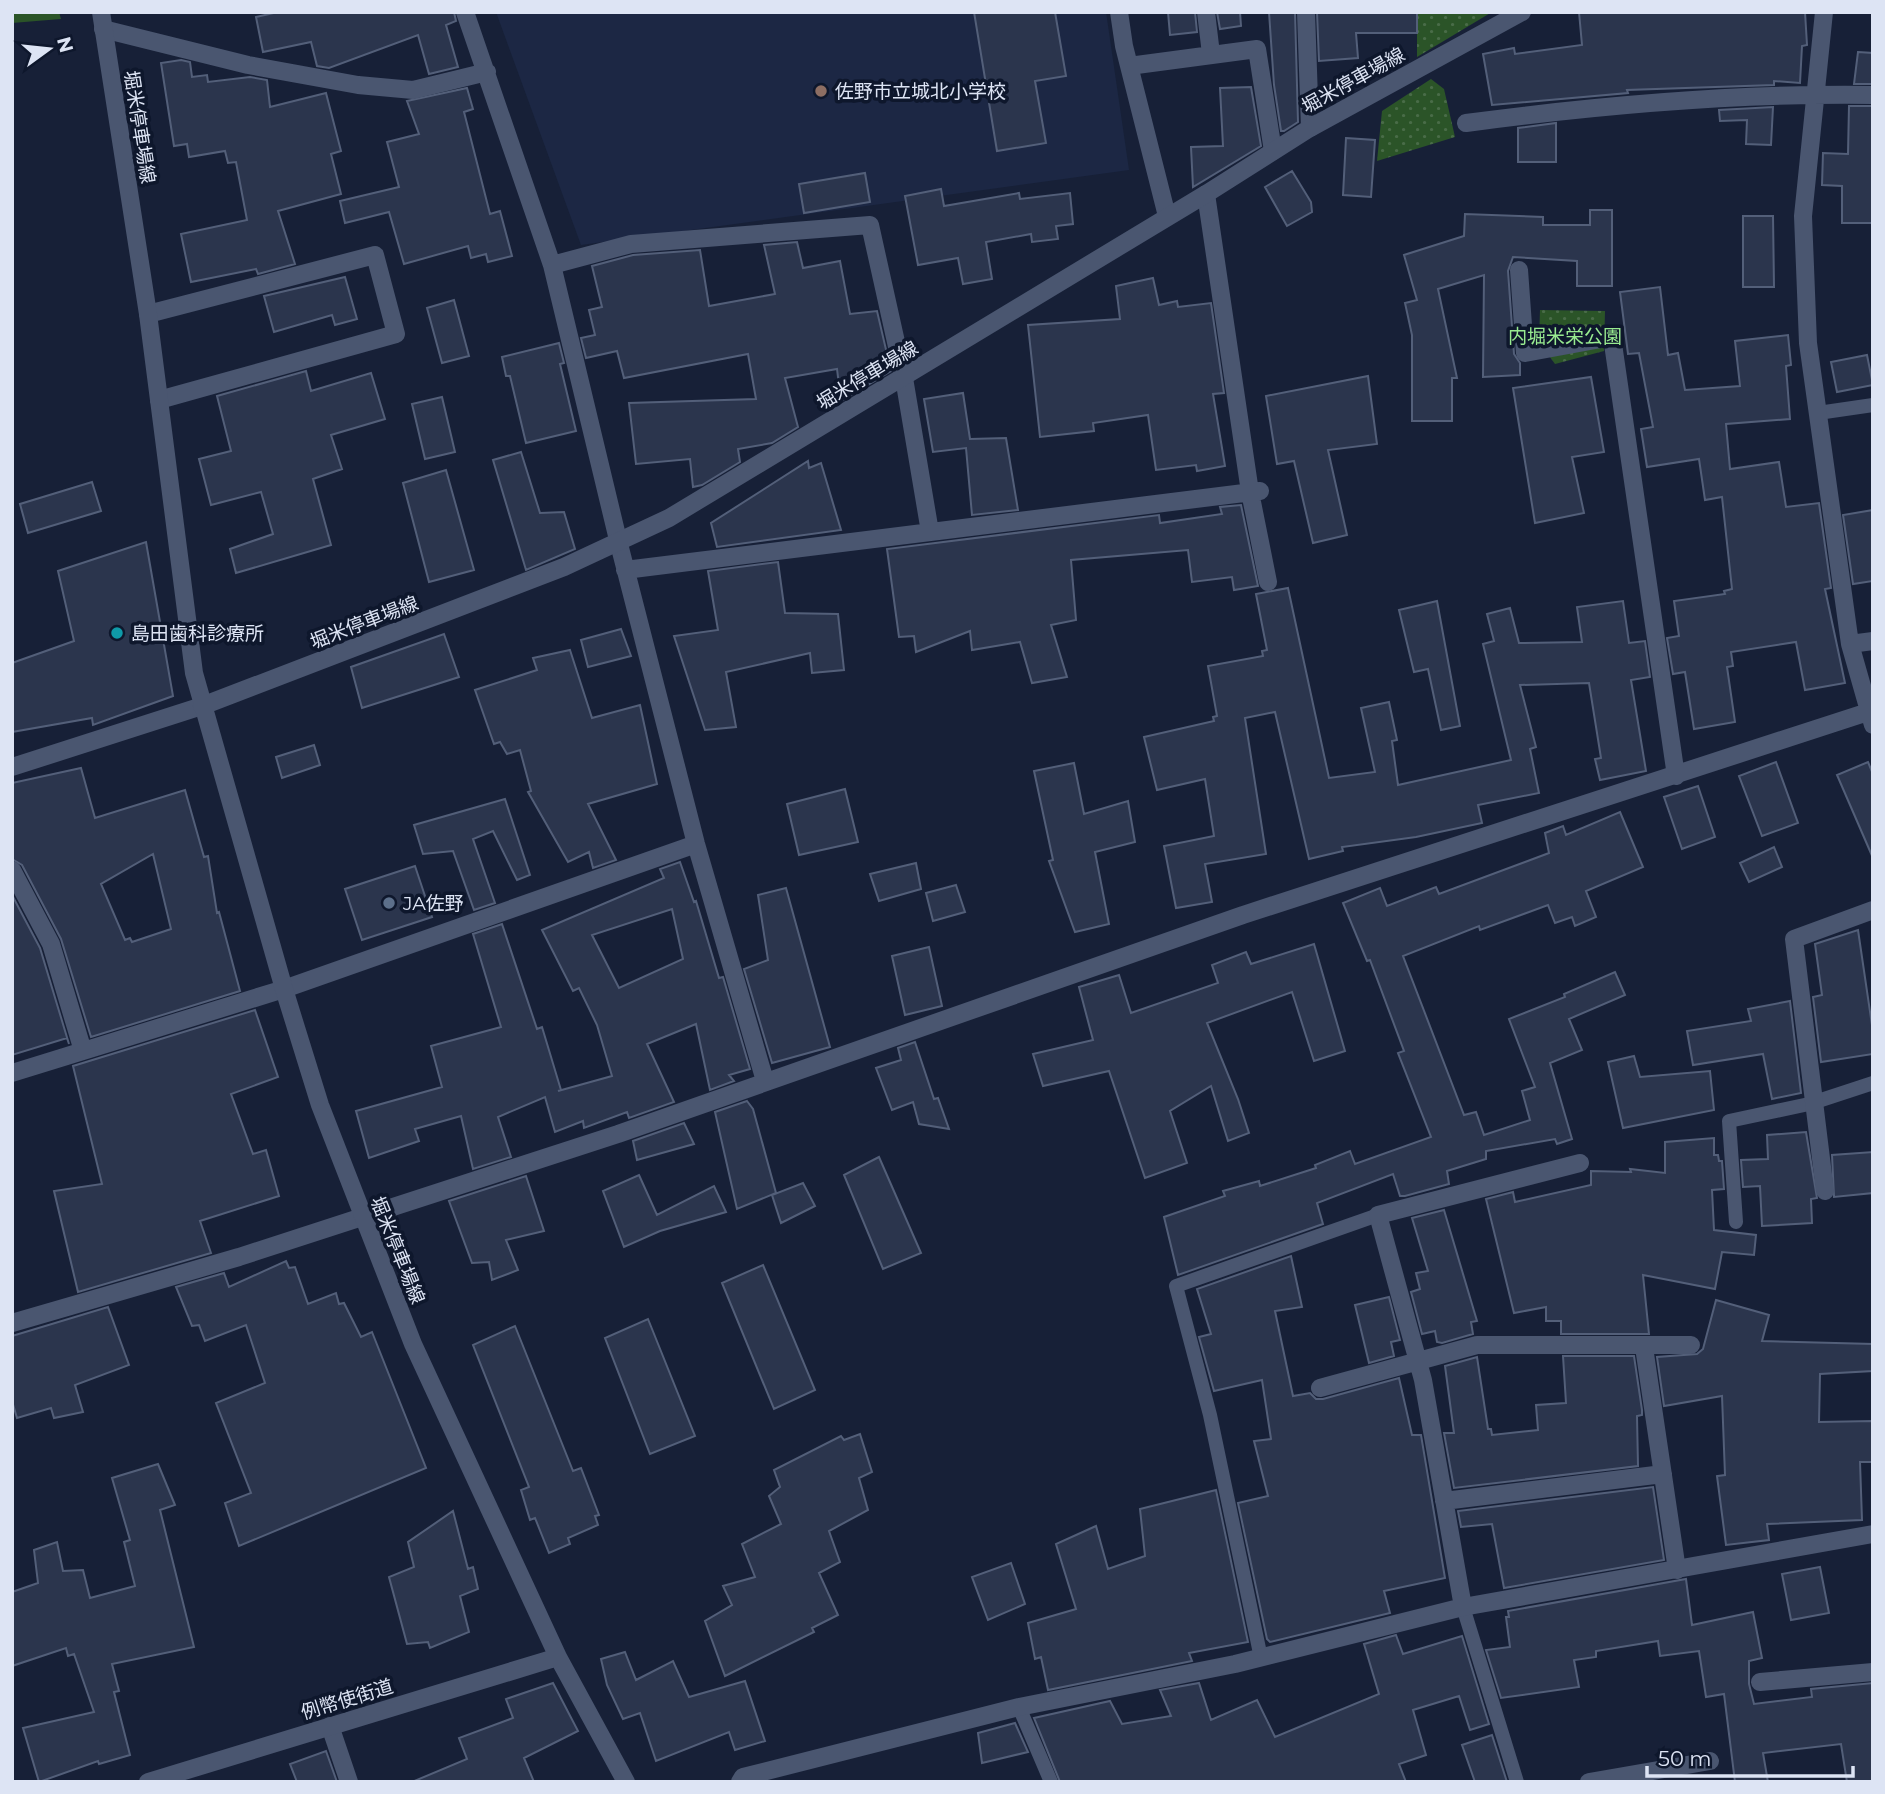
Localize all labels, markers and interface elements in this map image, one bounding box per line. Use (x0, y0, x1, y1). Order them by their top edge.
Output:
north arrow (14, 14, 84, 84)
text: N (52, 34, 78, 55)
street label: 堀米停車場線 (1298, 43, 1409, 118)
street label: 堀米停車場線 (119, 69, 160, 185)
place label: 佐野市立城北小学校 (835, 80, 1006, 103)
marker: 佐野市立城北小学校 (813, 83, 829, 99)
park label: 内堀米栄公園 (1508, 325, 1622, 348)
street label: 堀米停車場線 (812, 336, 922, 415)
street label: 堀米停車場線 (307, 591, 422, 654)
place label: 島田歯科診療所 (131, 622, 264, 645)
marker: 島田歯科診療所 (109, 625, 125, 641)
place label: JA佐野 (402, 892, 464, 915)
marker: JA佐野 (381, 895, 397, 911)
street label: 堀米停車場線 (366, 1193, 430, 1307)
street label: 例幣使街道 (298, 1675, 396, 1724)
scale bar (1647, 1734, 1854, 1778)
text: 50 m (1658, 1746, 1712, 1771)

